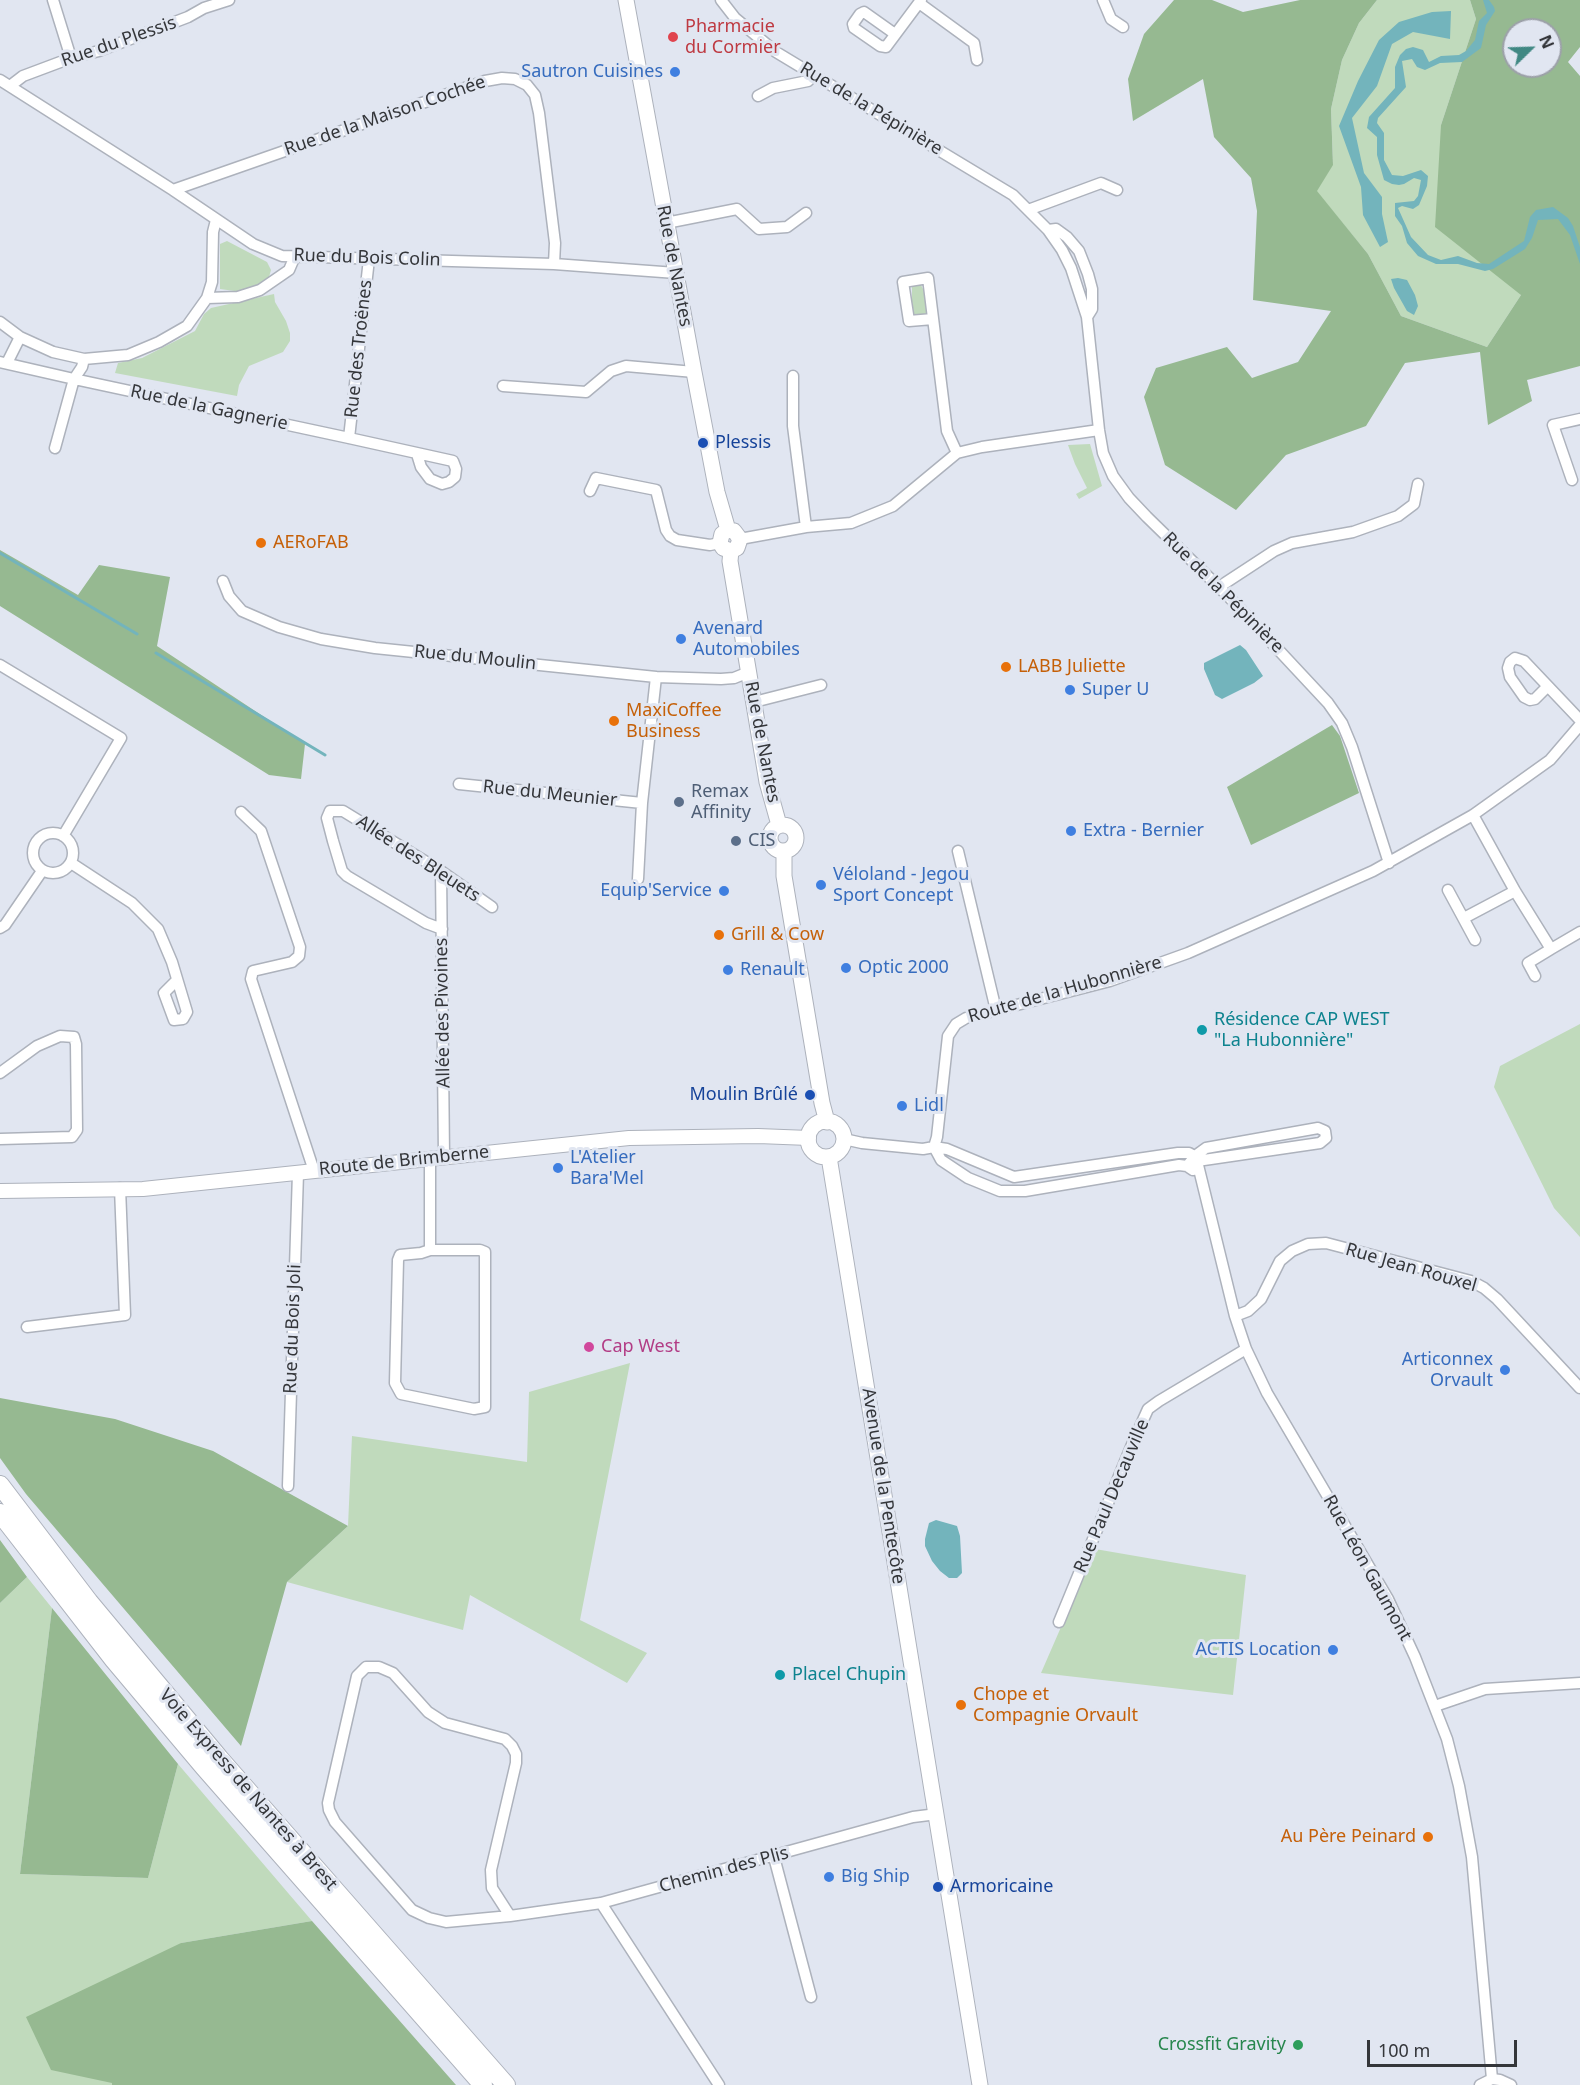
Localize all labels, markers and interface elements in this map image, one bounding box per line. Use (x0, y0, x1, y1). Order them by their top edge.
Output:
street label: Rue du Plessis (59, 12, 179, 72)
place label: Pharmacie du Cormier (685, 16, 781, 58)
north arrow (1502, 18, 1562, 78)
marker: Pharmacie du Cormier (666, 30, 680, 44)
text: N (1534, 31, 1559, 52)
street label: Rue de la Pépinière (796, 58, 946, 160)
place label: Sautron Cuisines (521, 61, 663, 83)
marker: Sautron Cuisines (668, 65, 682, 79)
street label: Rue de la Maison Cochée (282, 71, 488, 161)
street label: Rue de Nantes (652, 203, 696, 329)
street label: Rue du Bois Colin (293, 245, 441, 271)
street label: Rue des Troënes (341, 279, 377, 419)
street label: Rue de la Gagnerie (128, 381, 290, 435)
place label: Plessis (715, 432, 771, 454)
marker: Plessis (696, 436, 710, 450)
street label: Rue de la Pépinière (1158, 528, 1288, 658)
place label: AERoFAB (273, 532, 349, 554)
marker: AERoFAB (254, 536, 268, 550)
place label: Avenard Automobiles (693, 618, 800, 660)
marker: Avenard Automobiles (674, 632, 688, 646)
street label: Rue du Moulin (413, 641, 537, 675)
place label: LABB Juliette (1018, 656, 1126, 678)
marker: LABB Juliette (999, 660, 1013, 674)
street label: Rue de Nantes (740, 679, 784, 805)
place label: Super U (1082, 679, 1149, 701)
marker: Super U (1063, 683, 1077, 697)
place label: MaxiCoffee Business (626, 700, 722, 742)
marker: MaxiCoffee Business (607, 714, 621, 728)
street label: Rue du Meunier (482, 776, 618, 812)
place label: Remax Affinity (691, 781, 751, 824)
marker: Remax Affinity (672, 795, 686, 809)
street label: Allée des Bleuets (352, 811, 484, 907)
place label: Extra - Bernier (1083, 820, 1204, 842)
marker: Extra - Bernier (1064, 824, 1078, 838)
place label: CIS (748, 830, 775, 852)
marker: CIS (729, 834, 743, 848)
place label: Véloland - Jegou Sport Concept (833, 864, 969, 906)
marker: Véloland - Jegou Sport Concept (814, 878, 828, 892)
place label: Equip'Service (600, 880, 712, 902)
marker: Equip'Service (717, 884, 731, 898)
place label: Grill & Cow (731, 924, 824, 946)
marker: Grill & Cow (712, 928, 726, 942)
street label: Allée des Pivoines (431, 938, 455, 1088)
street label: Route de la Hubonnière (966, 952, 1164, 1028)
place label: Optic 2000 (858, 957, 949, 979)
place label: Renault (740, 959, 805, 981)
marker: Optic 2000 (839, 961, 853, 975)
marker: Renault (721, 963, 735, 977)
place label: Résidence CAP WEST "La Hubonnière" (1214, 1009, 1390, 1052)
marker: Résidence CAP WEST "La Hubonnière" (1195, 1023, 1209, 1037)
place label: Moulin Brûlé (690, 1084, 798, 1106)
marker: Moulin Brûlé (803, 1088, 817, 1102)
place label: Lidl (914, 1095, 944, 1117)
marker: Lidl (895, 1099, 909, 1113)
street label: Route de Brimberne (318, 1141, 490, 1181)
place label: L'Atelier Bara'Mel (570, 1147, 644, 1190)
marker: L'Atelier Bara'Mel (551, 1161, 565, 1175)
street label: Rue Jean Rouxel (1343, 1239, 1479, 1297)
street label: Rue du Bois Joli (280, 1264, 306, 1394)
place label: Cap West (601, 1336, 680, 1358)
marker: Cap West (582, 1340, 596, 1354)
place label: Articonnex Orvault (1402, 1349, 1493, 1392)
marker: Articonnex Orvault (1498, 1363, 1512, 1377)
street label: Avenue de la Pentecôte (857, 1386, 909, 1586)
street label: Rue Paul Decauville (1070, 1416, 1154, 1576)
street label: Rue Léon Gaumont (1318, 1491, 1416, 1645)
place label: ACTIS Location (1196, 1639, 1321, 1661)
marker: ACTIS Location (1326, 1643, 1340, 1657)
place label: Placel Chupin (792, 1664, 906, 1686)
marker: Placel Chupin (773, 1668, 787, 1682)
place label: Chope et Compagnie Orvault (973, 1684, 1138, 1726)
street label: Voie Express de Nantes à Brest (155, 1685, 341, 1895)
marker: Chope et Compagnie Orvault (954, 1698, 968, 1712)
place label: Au Père Peinard (1281, 1826, 1416, 1848)
marker: Au Père Peinard (1421, 1830, 1435, 1844)
street label: Chemin des Plis (657, 1842, 791, 1898)
place label: Big Ship (841, 1866, 910, 1888)
marker: Big Ship (822, 1870, 836, 1884)
place label: Armoricaine (950, 1876, 1053, 1898)
marker: Armoricaine (931, 1880, 945, 1894)
scale bar (1370, 2028, 1520, 2066)
place label: Crossfit Gravity (1158, 2034, 1286, 2056)
marker: Crossfit Gravity (1291, 2038, 1305, 2052)
text: 100 m (1378, 2038, 1430, 2062)

